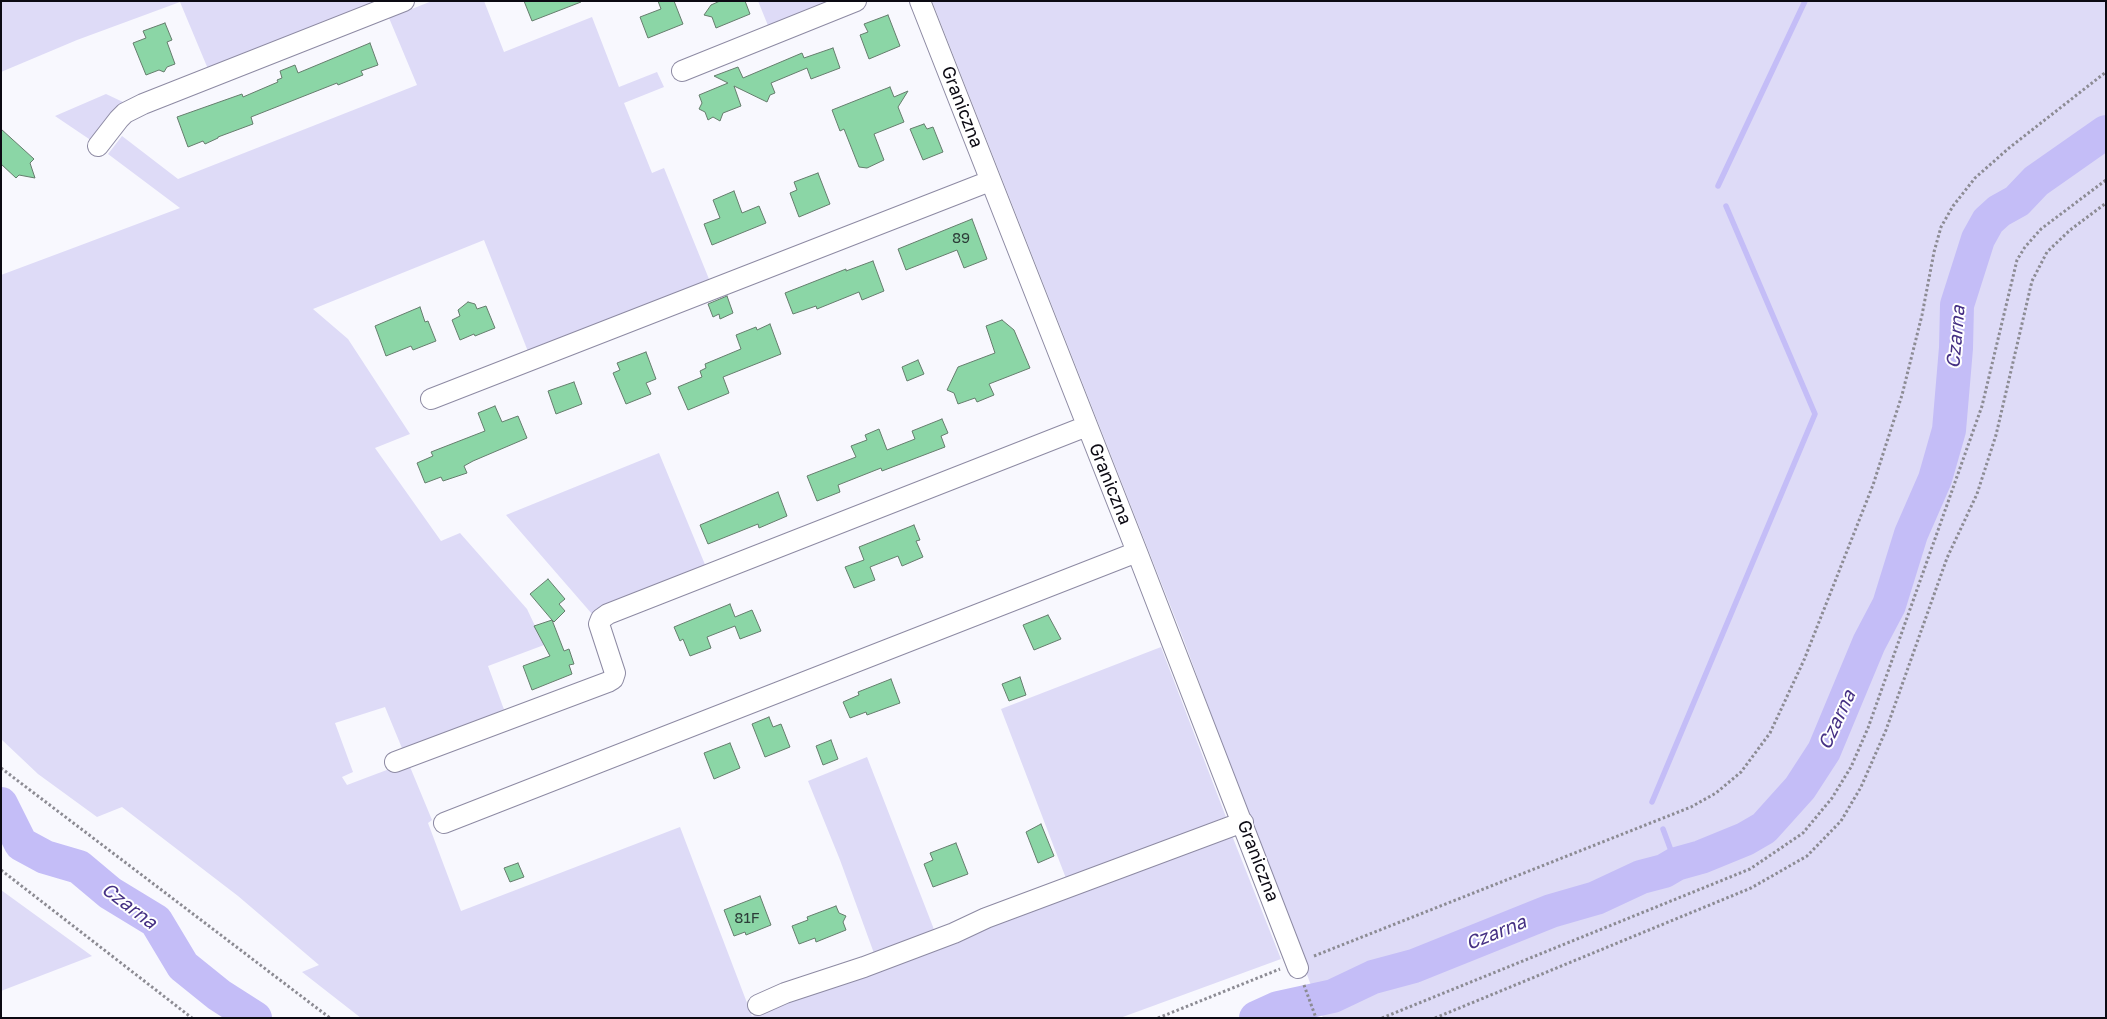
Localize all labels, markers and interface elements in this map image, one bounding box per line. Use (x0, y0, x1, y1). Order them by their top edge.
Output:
street label: Graniczna (937, 63, 987, 151)
house number: 89 (952, 229, 970, 247)
water label: Czarna (1942, 305, 1970, 369)
street label: Graniczna (1084, 440, 1136, 528)
water label: Czarna (1813, 687, 1861, 753)
street label: Graniczna (1233, 817, 1283, 905)
water label: Czarna (97, 878, 161, 934)
house number: 81F (734, 909, 760, 927)
water label: Czarna (1463, 911, 1529, 955)

